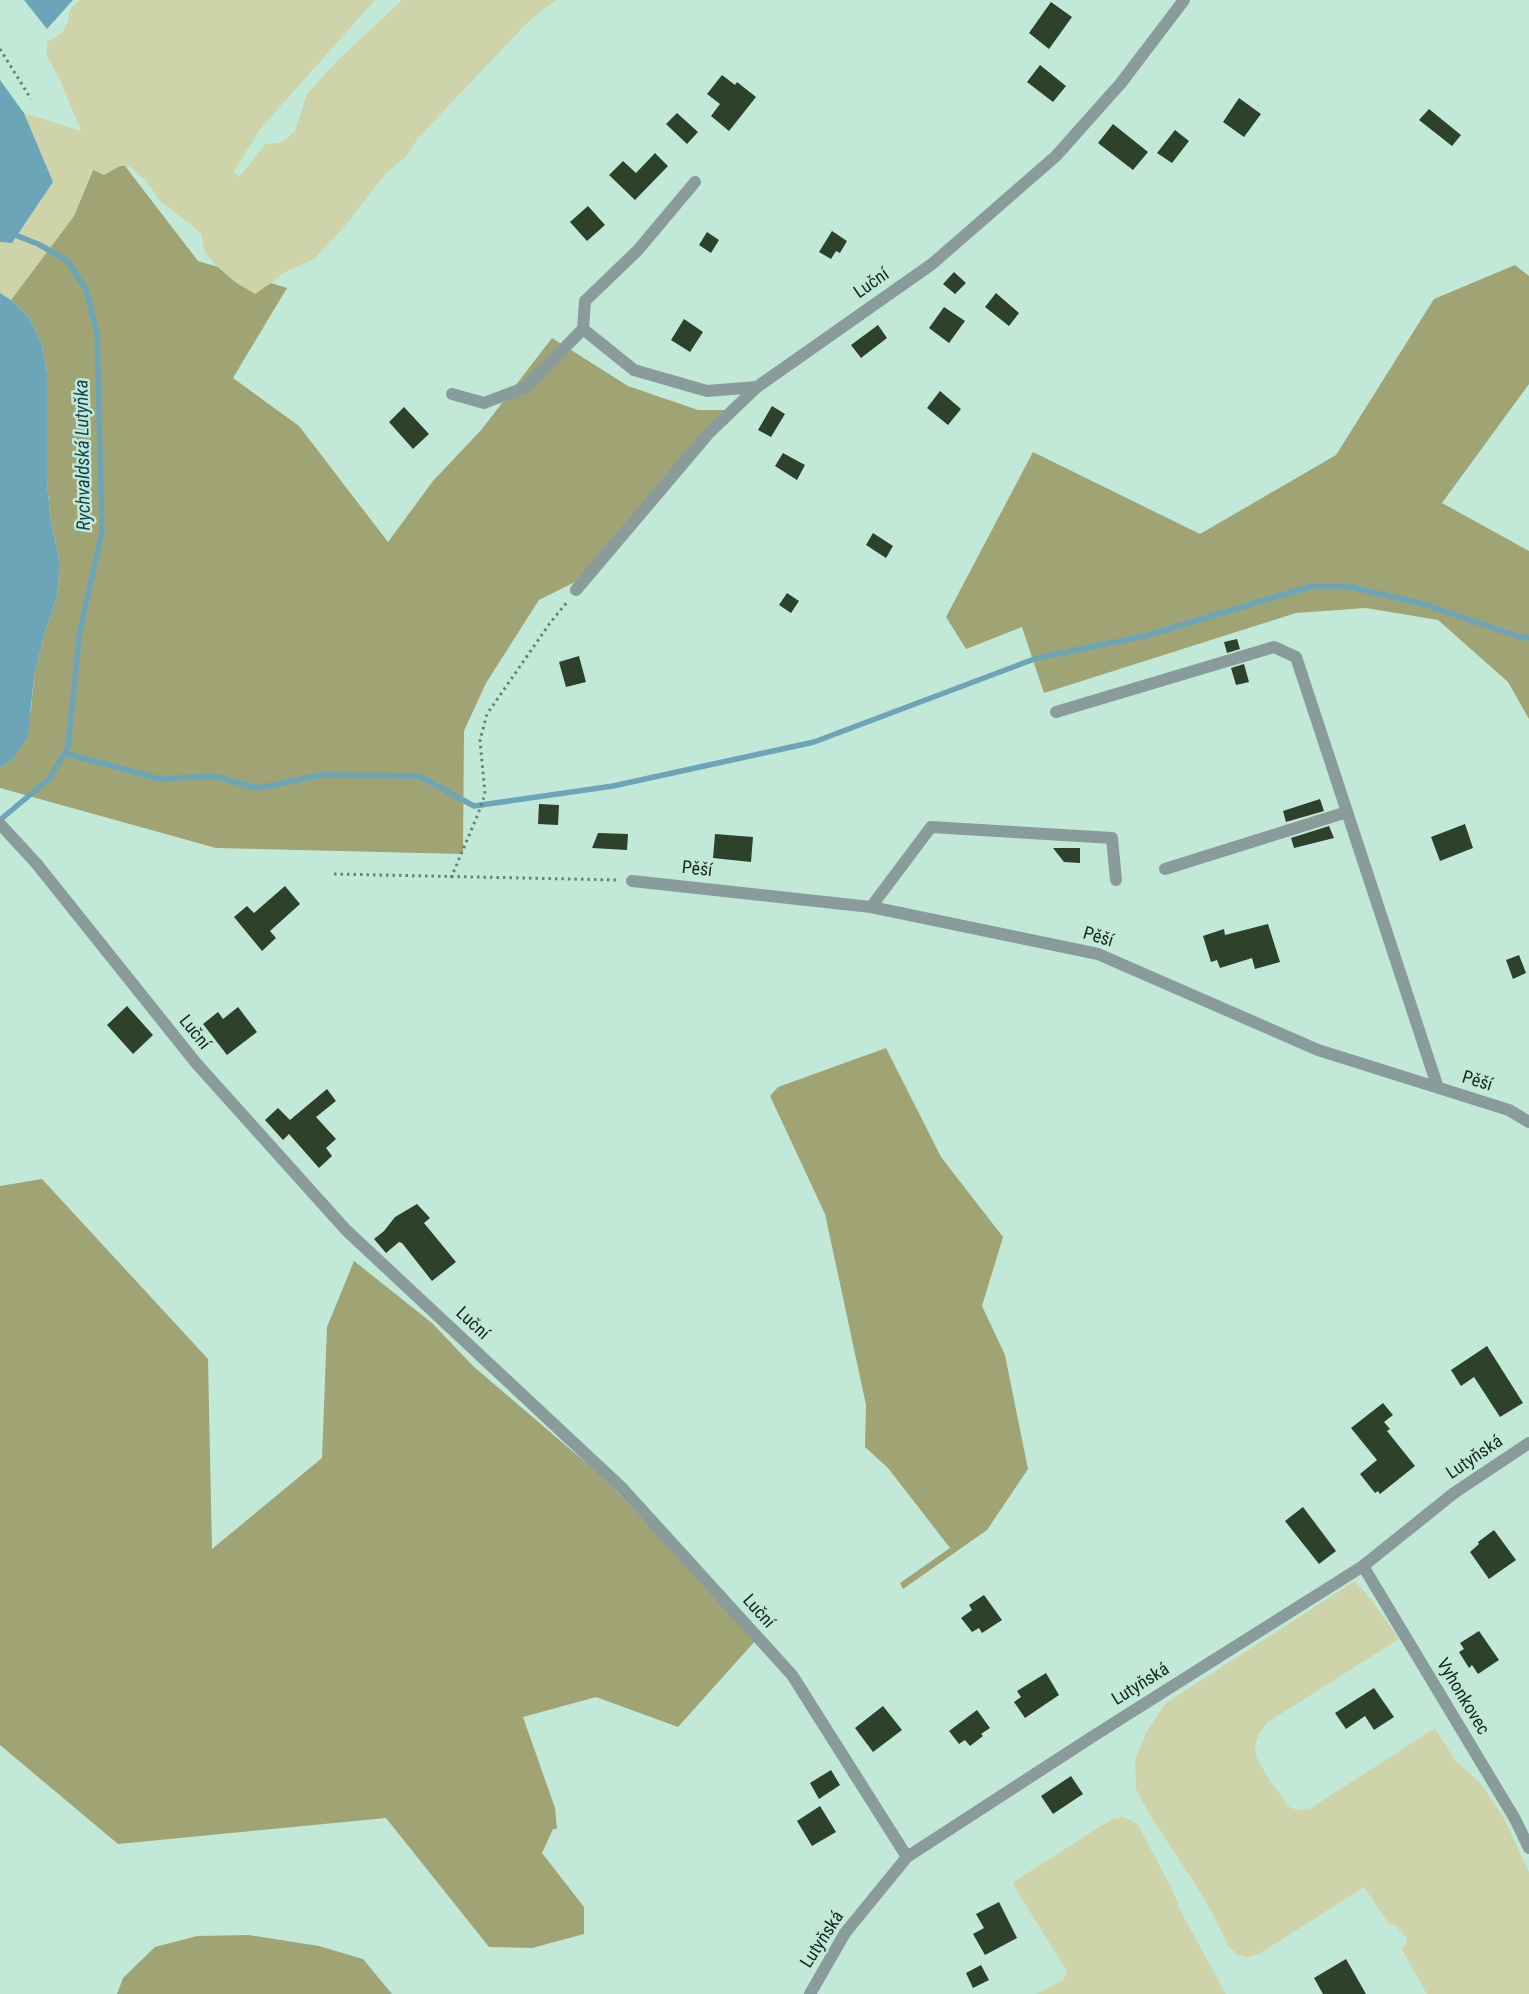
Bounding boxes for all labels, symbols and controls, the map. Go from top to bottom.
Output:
street label: Luční [850,264,894,304]
water label: Rychvaldská Lutyňka [71,379,97,531]
street label: Pěší [681,858,713,882]
street label: Pěší [1080,923,1116,953]
street label: Luční [174,1011,214,1055]
street label: Pěší [1459,1067,1495,1097]
street label: Luční [451,1303,493,1345]
street label: Lutyňská [1443,1431,1507,1485]
street label: Luční [737,1591,779,1633]
street label: Vyhonkovec [1431,1655,1493,1739]
street label: Lutyňská [1108,1659,1174,1711]
street label: Lutyňská [797,1908,849,1972]

